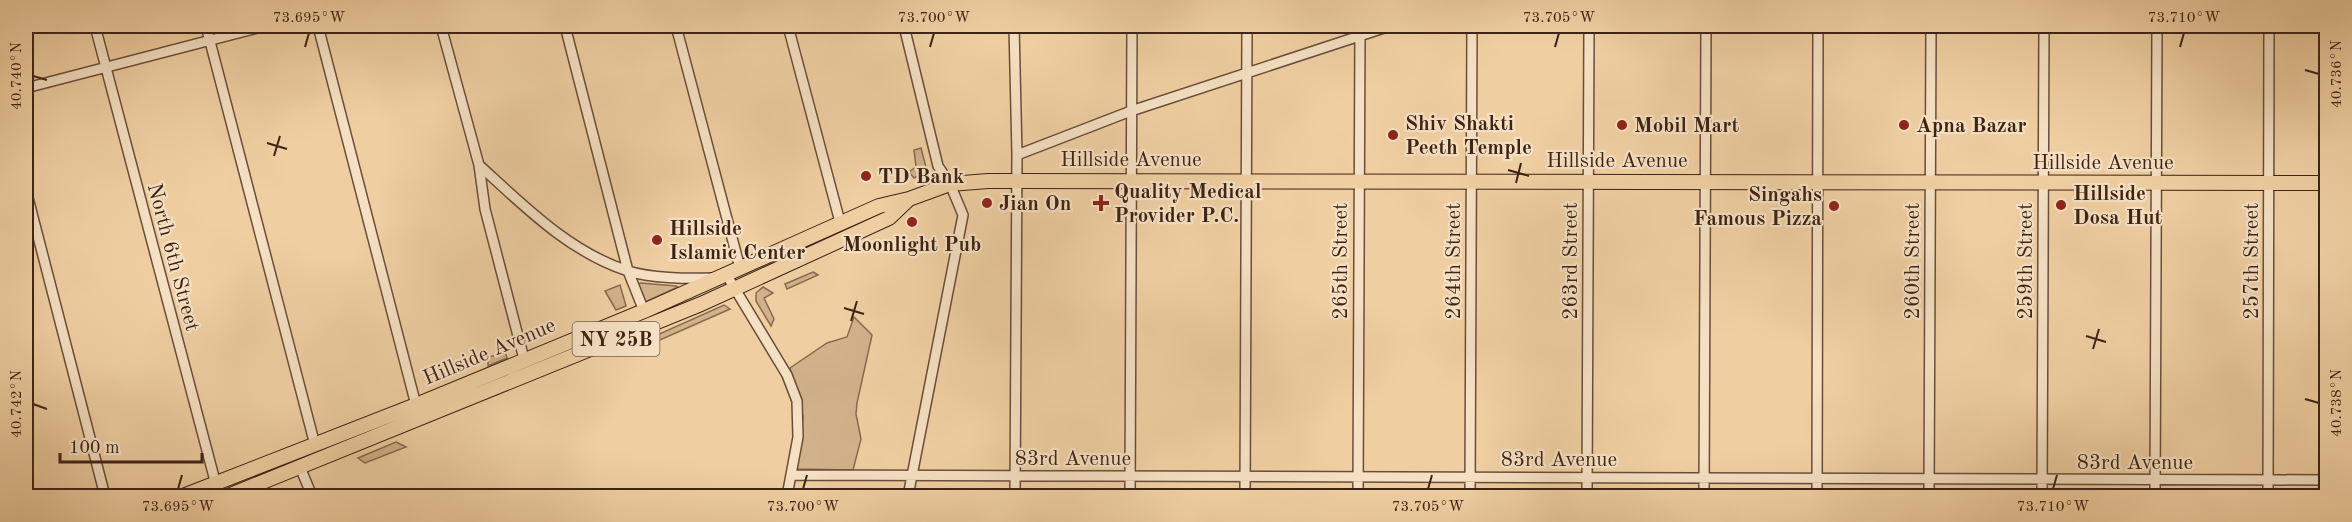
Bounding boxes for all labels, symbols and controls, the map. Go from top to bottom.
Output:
text: 73.695°W [273,11,345,26]
text: 73.700°W [898,11,970,26]
text: 73.705°W [1523,11,1595,26]
text: 73.710°W [2148,11,2220,26]
text: 40.736°N [2330,40,2345,108]
text: 40.740°N [10,42,25,110]
place label: Shiv Shakti Peeth Temple [1405,114,1532,159]
place label: Mobil Mart [1634,116,1739,137]
place label: Apna Bazar [1916,116,2027,137]
marker: Mobil Mart [1615,118,1629,132]
marker: Apna Bazar [1897,118,1911,132]
marker: Shiv Shakti Peeth Temple [1386,128,1400,142]
street label: Hillside Avenue [1060,150,1202,171]
street label: Hillside Avenue [1546,151,1688,172]
street label: Hillside Avenue [2032,153,2174,174]
place label: TD Bank [878,167,965,188]
marker: TD Bank [859,169,873,183]
street label: North 6th Street [143,181,202,334]
place label: Quality Medical Provider P.C. [1114,182,1261,227]
place label: Hillside Dosa Hut [2073,184,2163,229]
place label: Singahs Famous Pizza [1693,185,1822,230]
place label: Jian On [999,194,1071,215]
marker: Quality Medical Provider P.C. [1092,194,1110,212]
marker: Jian On [980,196,994,210]
marker: Hillside Dosa Hut [2054,198,2068,212]
marker: Singahs Famous Pizza [1827,199,1841,213]
street label: 263rd Street [1561,202,1582,320]
street label: 265th Street [1331,203,1352,319]
street label: 264th Street [1444,203,1465,319]
street label: 260th Street [1903,203,1924,319]
street label: 259th Street [2016,203,2037,319]
street label: 257th Street [2242,203,2263,319]
marker: Moonlight Pub [905,215,919,229]
place label: Hillside Islamic Center [669,219,805,264]
marker: Hillside Islamic Center [650,233,664,247]
place label: Moonlight Pub [843,235,981,256]
street label: Hillside Avenue [420,315,559,390]
road number: NY 25B [572,322,660,356]
text: 40.738°N [2330,369,2345,437]
text: 40.742°N [10,370,25,438]
scale bar [60,426,202,464]
text: 100 m [69,439,120,457]
street label: 83rd Avenue [1015,449,1131,470]
street label: 83rd Avenue [1501,450,1617,471]
street label: 83rd Avenue [2077,453,2193,474]
text: 73.695°W [142,500,214,515]
text: 73.700°W [767,500,839,515]
text: 73.705°W [1392,500,1464,515]
text: 73.710°W [2017,500,2089,515]

